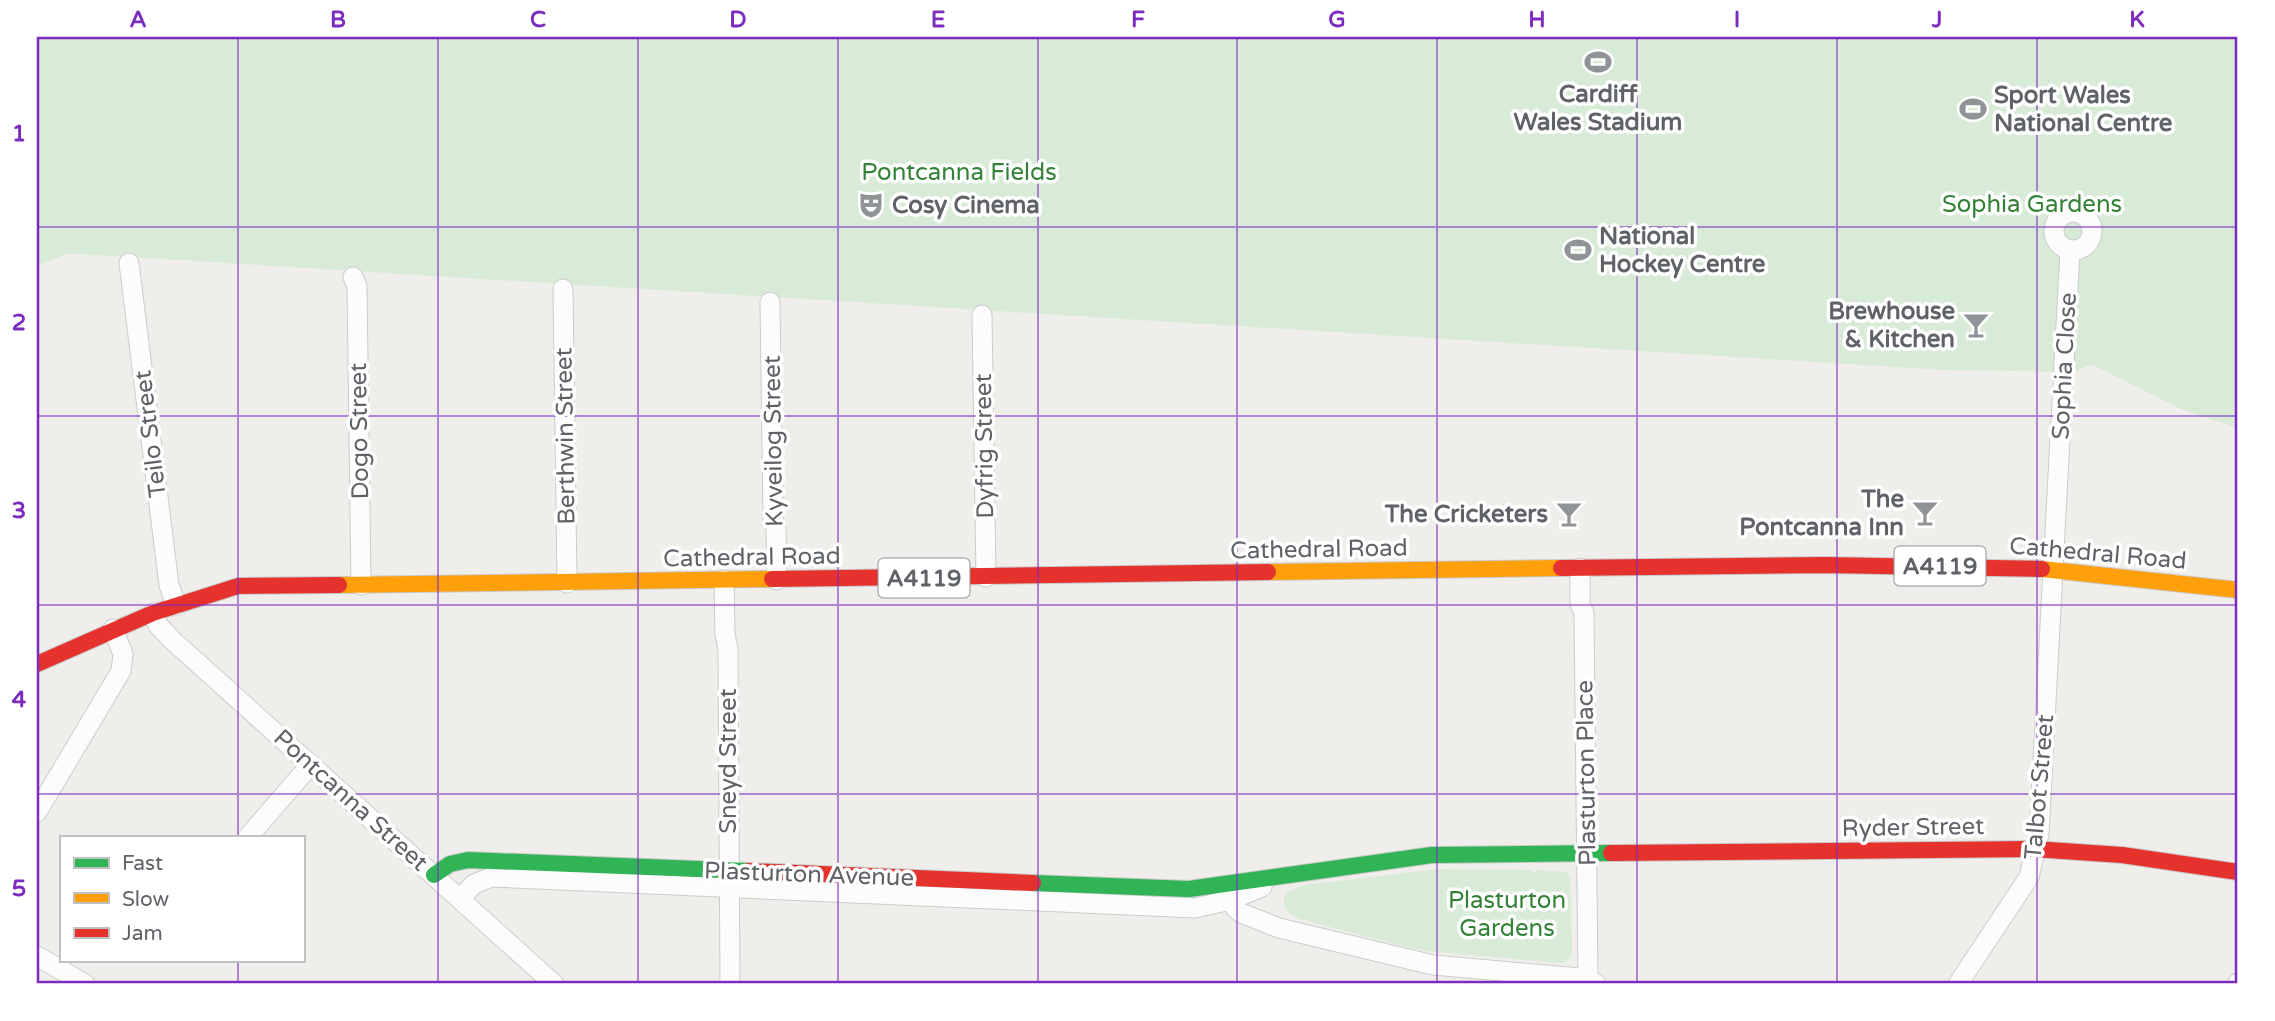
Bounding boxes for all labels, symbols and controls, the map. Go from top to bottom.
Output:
text: A [129,6,147,34]
text: B [330,6,346,34]
text: C [530,6,546,34]
text: D [729,6,747,34]
text: E [931,6,945,34]
text: F [1131,6,1145,34]
text: G [1328,6,1346,34]
text: H [1528,6,1546,34]
text: I [1734,6,1740,34]
text: J [1931,6,1942,34]
text: K [2129,6,2145,34]
sports icon: Cardiff Wales Stadium [1583,47,1613,77]
place label: Cardiff Wales Stadium [1514,80,1682,137]
place label: Sport Wales National Centre [1994,81,2173,138]
sports icon: Sport Wales National Centre [1958,94,1988,124]
text: 1 [12,120,26,148]
park label: Pontcanna Fields [861,158,1057,187]
theatre icon: Cosy Cinema [856,190,886,220]
park label: Sophia Gardens [1942,190,2122,219]
place label: Cosy Cinema [892,191,1040,220]
place label: National Hockey Centre [1599,222,1766,279]
sports icon: National Hockey Centre [1563,235,1593,265]
street label: Sophia Close [2046,292,2083,440]
place label: Brewhouse & Kitchen [1828,297,1955,354]
text: 2 [12,309,26,337]
bar icon: Brewhouse & Kitchen [1961,310,1991,340]
street label: Berthwin Street [549,347,582,525]
street label: Kyveilog Street [758,355,789,527]
street label: Dogo Street [344,362,375,500]
street label: Teilo Street [128,369,173,499]
street label: Dyfrig Street [969,373,1000,519]
place label: The Pontcanna Inn [1739,485,1904,542]
text: 3 [12,497,26,525]
bar icon: The Pontcanna Inn [1910,498,1940,528]
bar icon: The Cricketers [1554,499,1584,529]
place label: The Cricketers [1384,500,1548,529]
street label: Cathedral Road [2008,531,2188,576]
street label: Cathedral Road [1230,533,1408,566]
street label: Cathedral Road [663,541,841,574]
road number: A4119 [1895,546,1986,586]
road number: A4119 [878,558,970,598]
street label: Plasturton Place [1570,680,1603,866]
text: 4 [12,686,27,714]
street label: Sneyd Street [714,688,743,834]
street label: Talbot Street [2019,713,2060,861]
street label: Pontcanna Street [268,724,434,877]
street label: Ryder Street [1841,812,1985,843]
legend [60,836,304,962]
text: Fast [122,851,163,876]
street label: Plasturton Avenue [703,856,915,893]
text: 5 [12,875,26,903]
park label: Plasturton Gardens [1448,886,1566,943]
text: Slow [122,887,170,912]
text: Jam [122,921,163,946]

